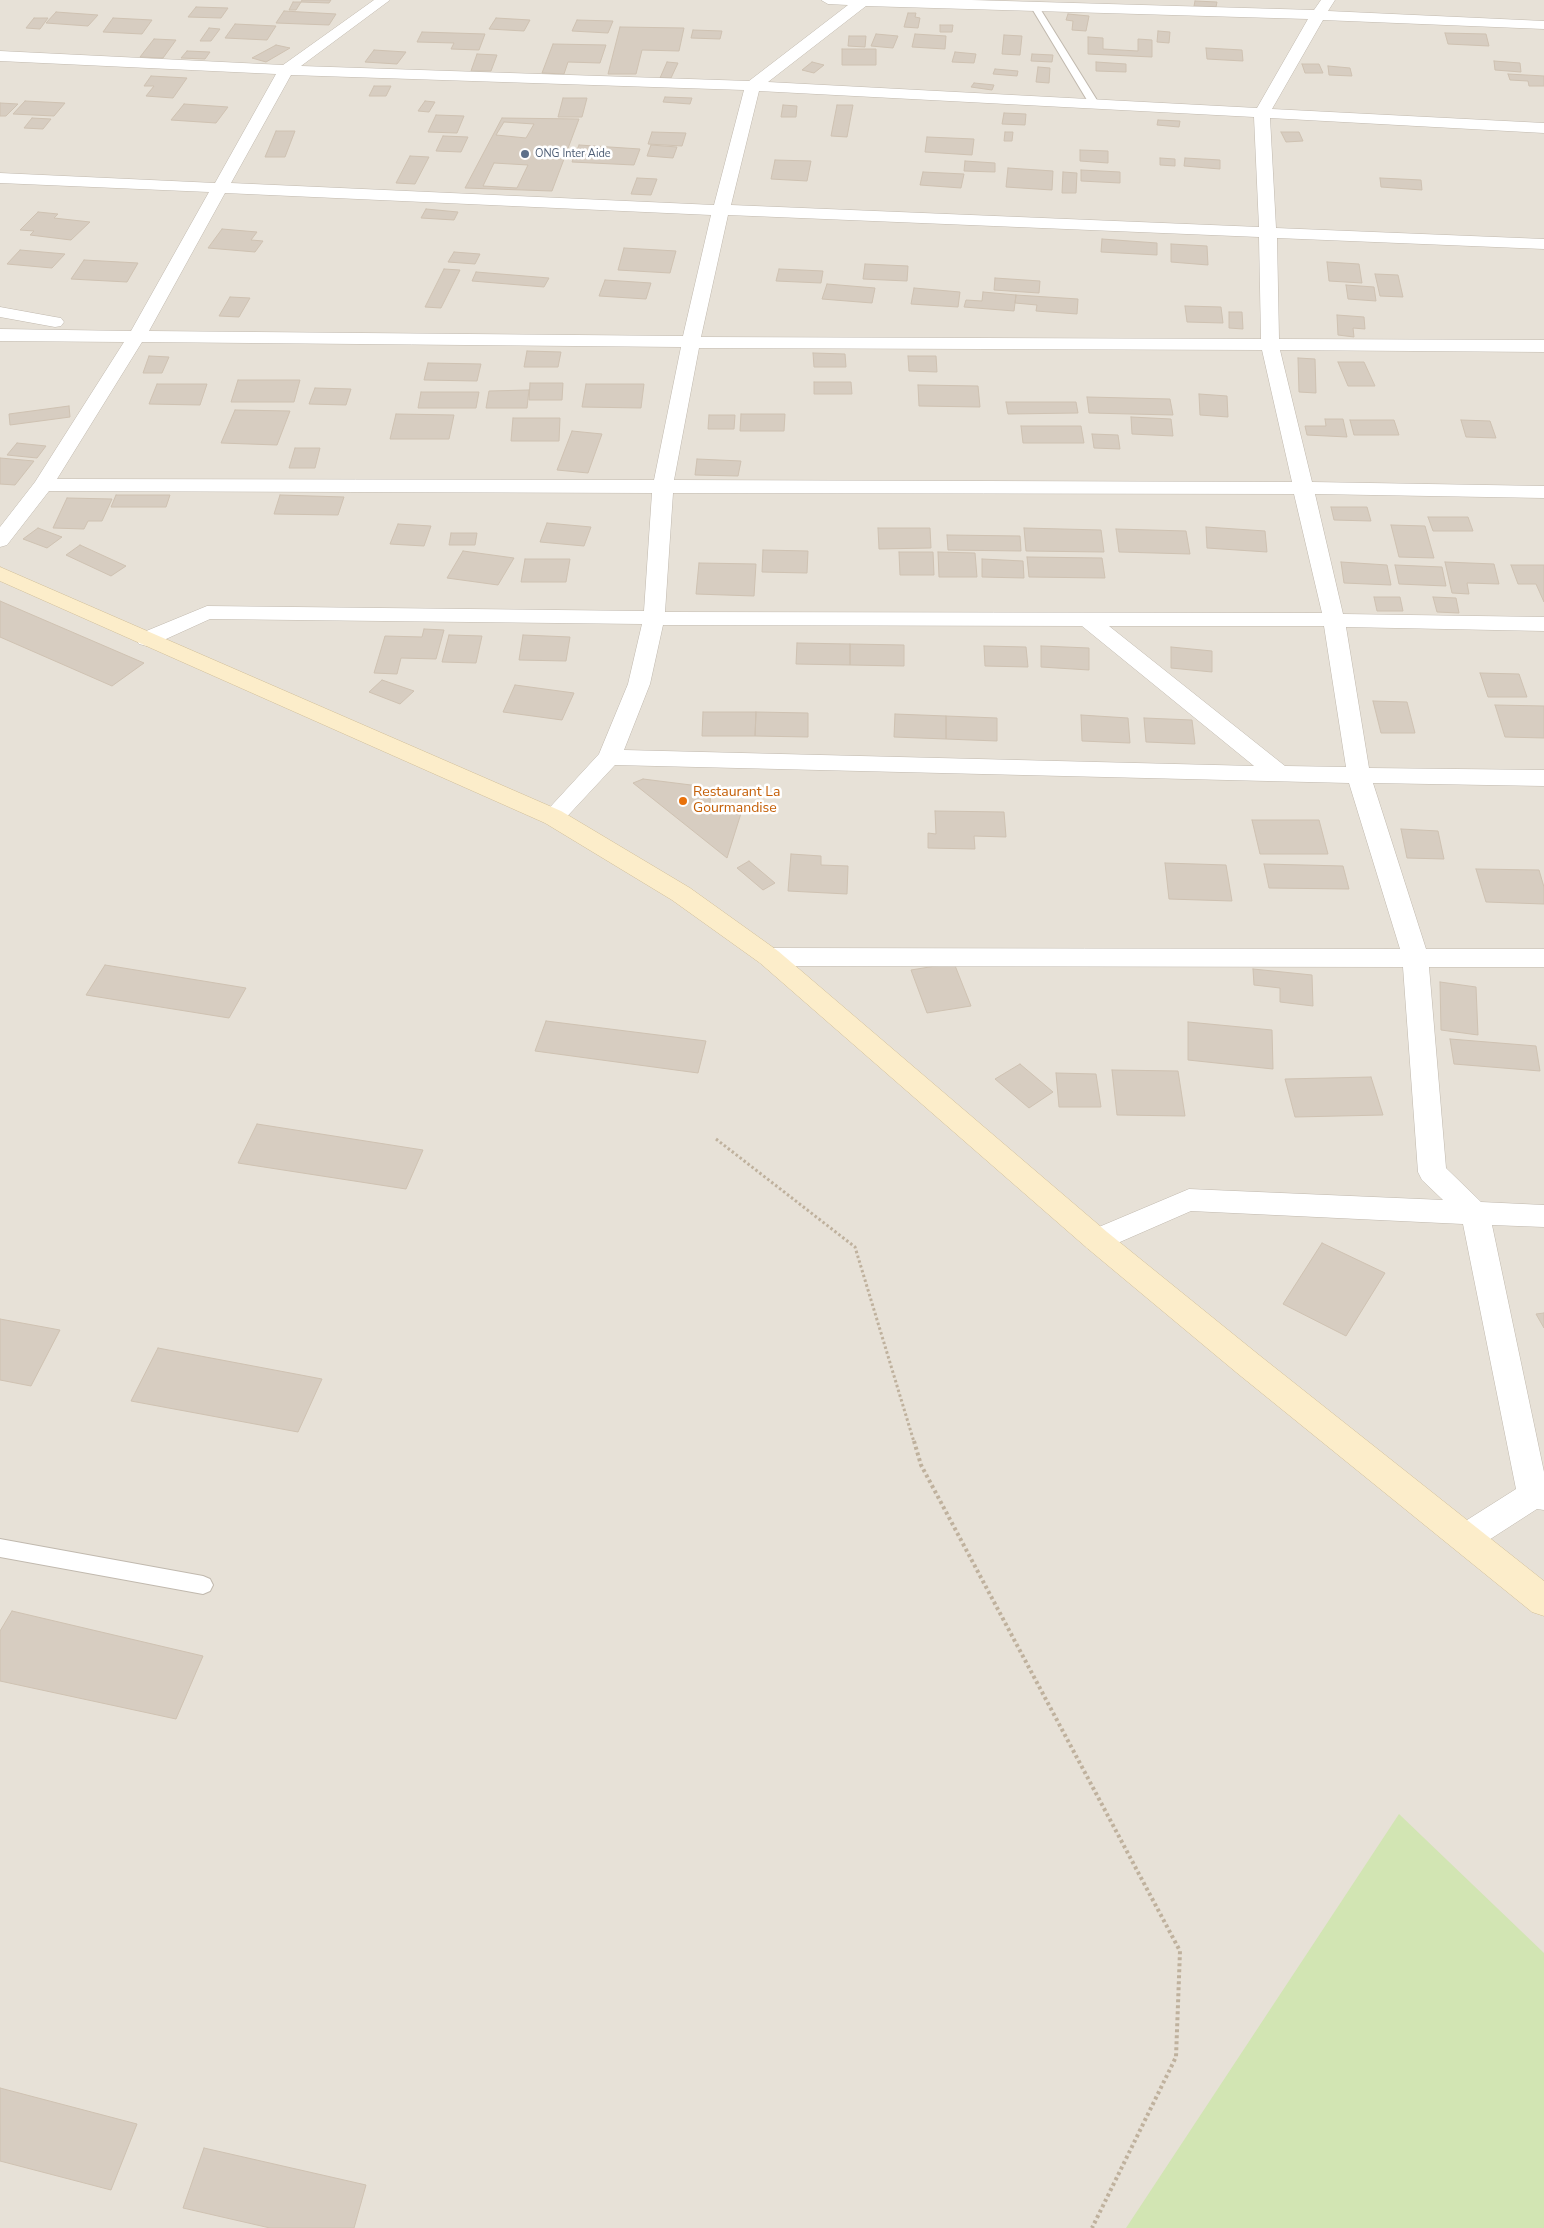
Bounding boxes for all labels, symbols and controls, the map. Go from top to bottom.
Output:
place label: ONG Inter Aide [535,147,611,161]
marker: ONG Inter Aide [519,148,531,160]
place label: Restaurant La Gourmandise [693,785,780,818]
marker: Restaurant La Gourmandise [677,795,689,807]

